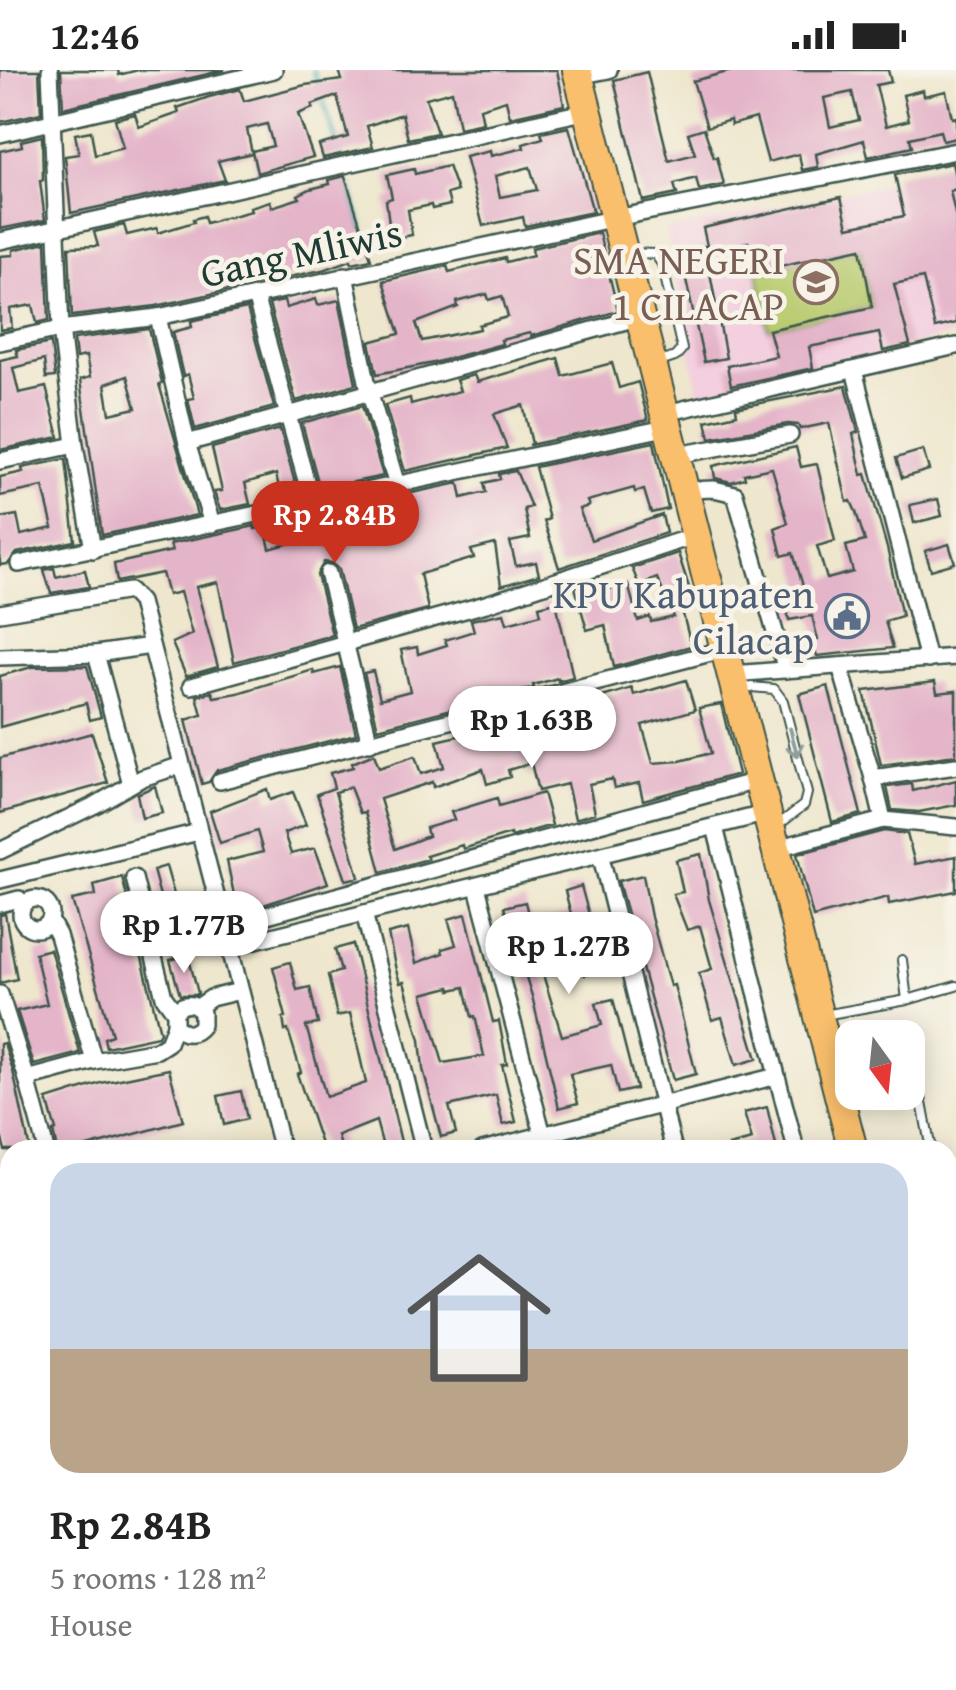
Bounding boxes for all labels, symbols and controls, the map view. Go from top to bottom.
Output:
text: 12:46 [50,7,140,63]
street label: Gang Mliwis [195,202,407,302]
place label: SMA NEGERI 1 CILACAP [573,230,784,335]
school or university icon: SMA NEGERI 1 CILACAP [793,259,839,305]
pin: Rp 2.84B [232,481,438,566]
text: Rp 2.84B [273,490,397,537]
place label: KPU Kabupaten Cilacap [553,564,814,669]
public building icon: KPU Kabupaten Cilacap [824,593,870,639]
pin: Rp 1.63B [429,686,635,771]
text: Rp 1.63B [470,695,594,742]
one-way arrow [785,727,804,758]
pin: Rp 1.77B [81,891,287,976]
text: Rp 1.77B [122,900,246,947]
pin: Rp 1.27B [466,912,672,997]
text: Rp 1.27B [507,921,631,968]
north arrow [835,1020,925,1110]
map controls [835,1020,925,1110]
icon: home [389,1228,569,1408]
text: Rp 2.84B [50,1493,212,1554]
text: 5 rooms · 128 m² [50,1554,266,1601]
text: House [50,1601,133,1648]

